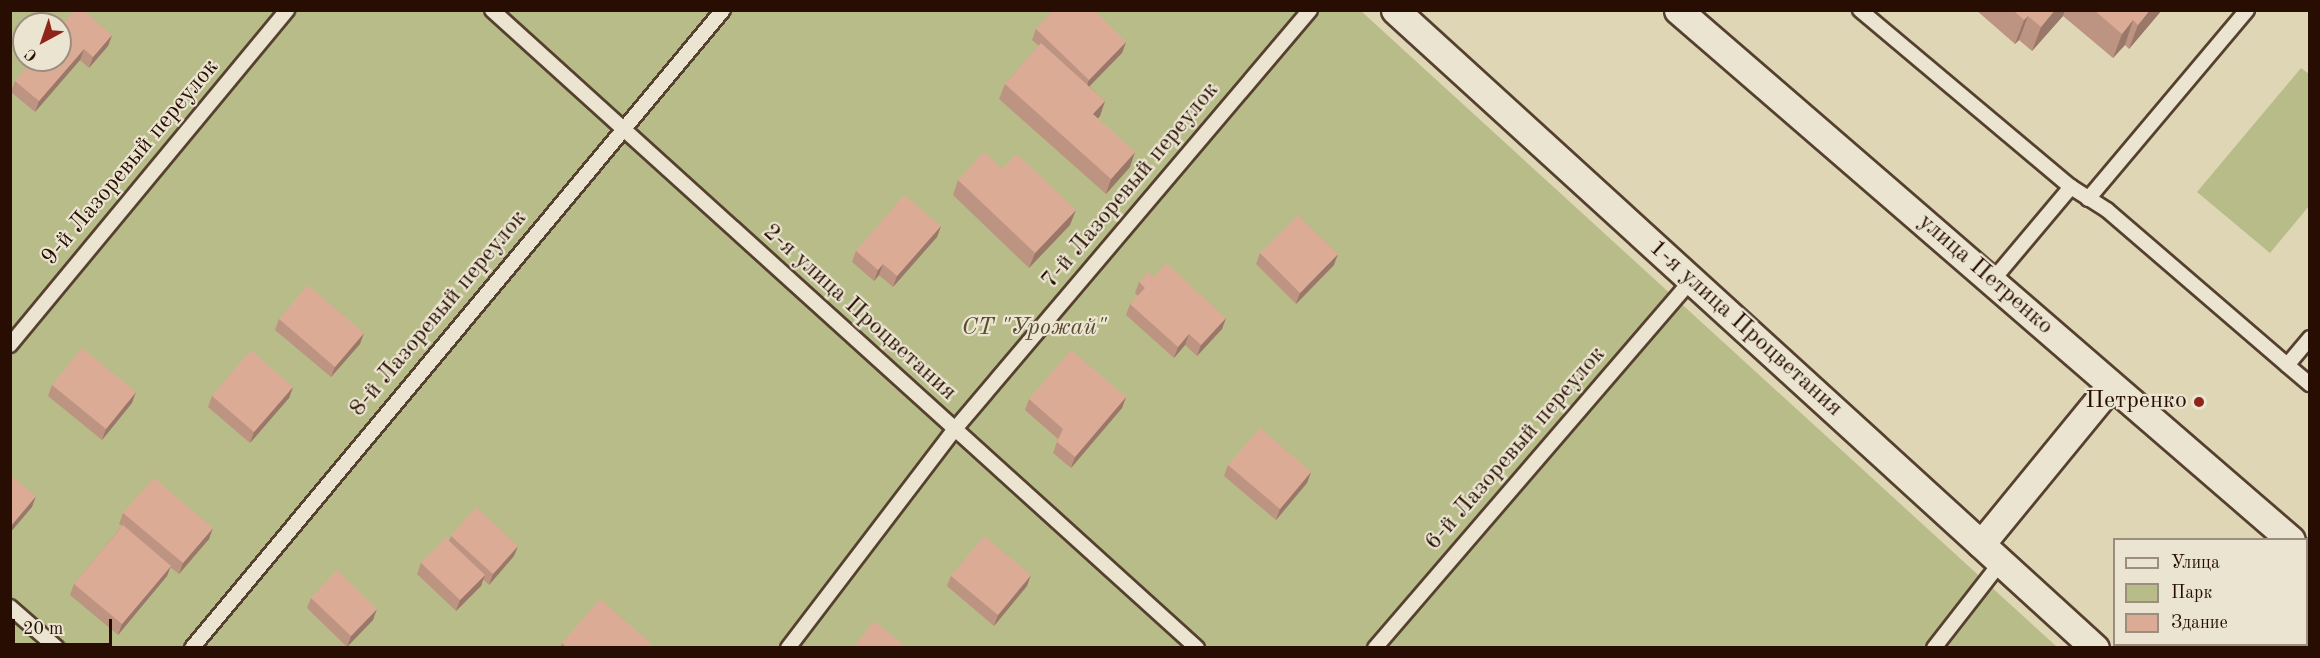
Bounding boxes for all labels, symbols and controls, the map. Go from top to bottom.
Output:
north arrow [12,12,72,72]
text: С [23,45,41,64]
street label: 9-й Лазоревый переулок [36,54,226,272]
street label: 7-й Лазоревый переулок [1036,77,1226,295]
street label: 8-й Лазоревый переулок [344,205,534,423]
street label: улица Петренко [1911,208,2059,342]
street label: 2-я улица Процветания [756,218,962,408]
street label: 1-я улица Процветания [1642,234,1848,424]
park label: СТ "Урожай" [961,315,1107,343]
street label: 6-й Лазоревый переулок [1420,341,1612,557]
place label: Петренко [2085,388,2187,416]
marker: Петренко [2192,395,2206,409]
legend [2113,538,2308,646]
text: Улица [2171,554,2220,572]
text: Парк [2171,584,2212,602]
scale bar [15,607,116,645]
text: Здание [2171,614,2228,632]
text: 20 m [23,620,63,638]

